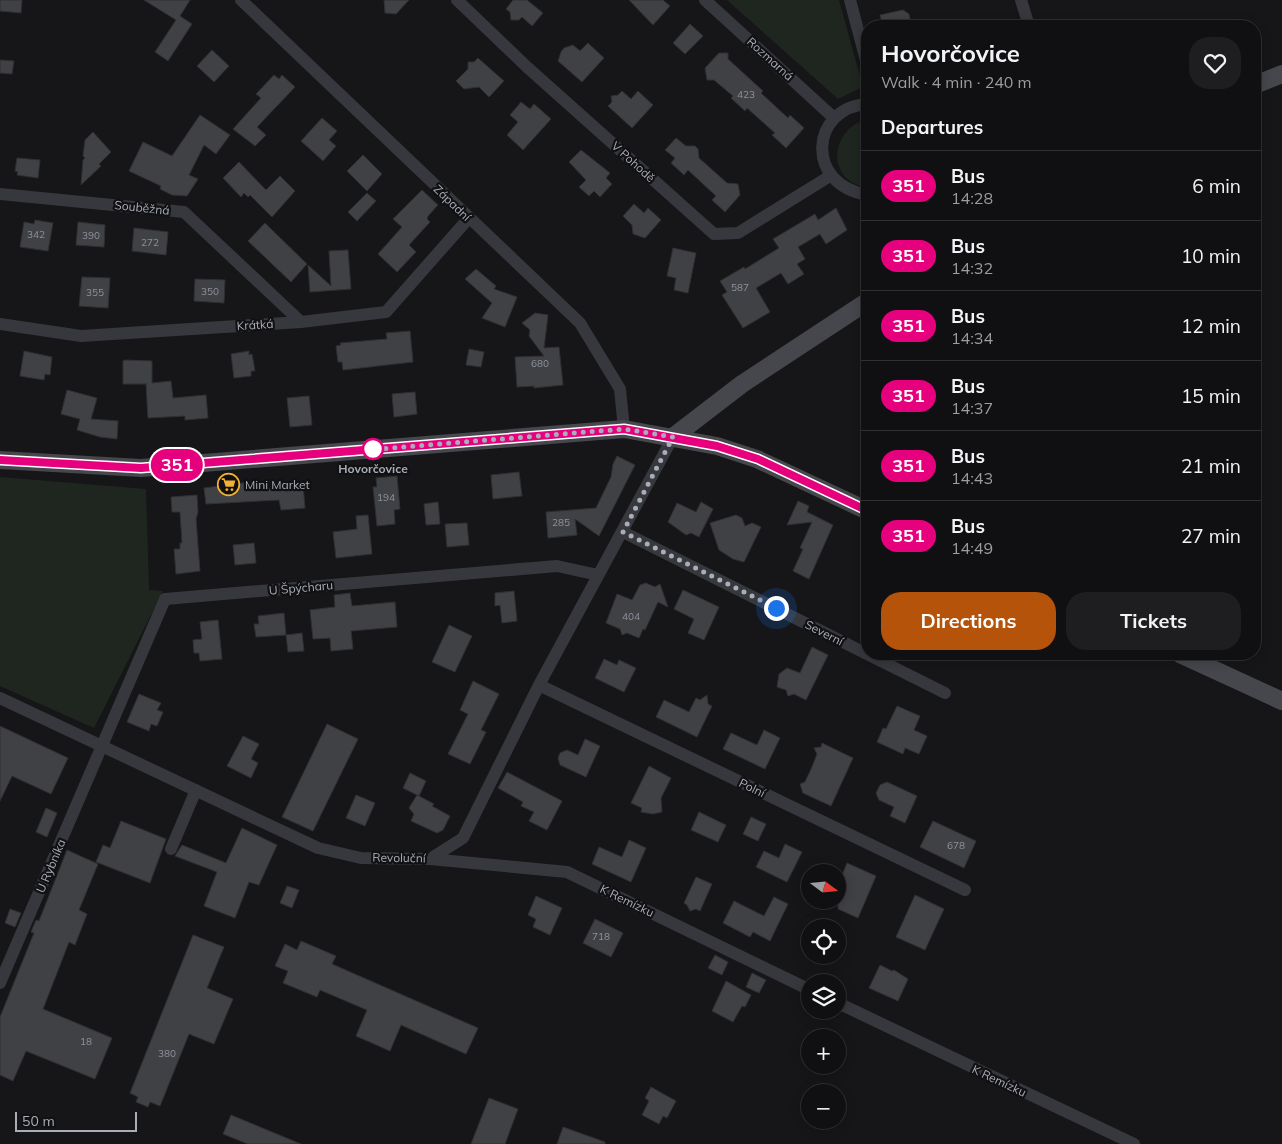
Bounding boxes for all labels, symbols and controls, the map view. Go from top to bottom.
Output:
street label: Rozmarná [744,34,797,83]
button: heart [1189,37,1241,89]
text: Hovorčovice [881,38,1020,68]
text: Walk · 4 min · 240 m [881,72,1032,92]
house number: 423 [737,88,755,101]
text: Departures [881,115,983,139]
street label: V Pohodě [608,138,658,185]
text: Bus [951,164,985,188]
text: 351 [892,174,925,197]
text: 6 min [1192,174,1241,198]
street label: Západní [431,181,475,225]
text: 14:28 [951,188,993,208]
street label: Souběžná [114,197,170,218]
house number: 342 [27,228,45,241]
house number: 390 [82,229,100,242]
text: Bus [951,234,985,258]
house number: 272 [141,236,159,249]
text: 351 [892,244,925,267]
text: 10 min [1181,244,1241,268]
text: 14:32 [951,258,993,278]
house number: 587 [731,281,749,294]
house number: 350 [201,285,219,298]
house number: 355 [86,286,104,299]
text: Bus [951,304,985,328]
text: 351 [892,314,925,337]
text: 12 min [1181,314,1241,338]
street label: Krátká [236,316,274,333]
text: 14:34 [951,328,993,348]
house number: 680 [531,357,549,370]
text: Bus [951,374,985,398]
text: 351 [892,384,925,407]
text: 15 min [1181,384,1241,408]
text: 14:37 [951,398,993,418]
marker: Hovorčovice [362,438,384,460]
text: Bus [951,444,985,468]
line badge: 351 [148,449,206,481]
text: 351 [161,453,193,476]
text: 351 [892,454,925,477]
text: 21 min [1181,454,1241,478]
place label: Hovorčovice [338,461,408,476]
text: 14:43 [951,468,993,488]
supermarket icon: Mini Market [217,473,241,497]
place label: Mini Market [245,477,310,492]
house number: 194 [377,491,395,504]
text: Bus [951,514,985,538]
house number: 285 [552,516,570,529]
text: 351 [892,524,925,547]
text: 27 min [1181,524,1241,548]
text: 14:49 [951,538,993,558]
street label: U Špýcharu [268,577,334,598]
button: Directions [881,592,1056,650]
button: Tickets [1066,592,1241,650]
your location [764,596,789,621]
house number: 404 [622,610,640,623]
street label: Severní [803,617,847,649]
street label: Polní [737,775,769,801]
street label: U Rybníka [32,837,69,895]
house number: 678 [947,839,965,852]
street label: Revoluční [372,850,427,865]
north arrow [801,864,846,909]
map controls [801,864,846,1129]
street label: K Remízku [598,881,657,920]
button: locate [801,919,846,964]
house number: 718 [592,930,610,943]
button: layers [801,974,846,1019]
button: + [801,1029,846,1074]
house number: 18 [80,1035,92,1048]
house number: 380 [158,1047,176,1060]
street label: K Remízku [970,1061,1029,1100]
button: − [801,1084,846,1129]
scale bar [15,1109,138,1132]
text: 50 m [22,1112,55,1130]

